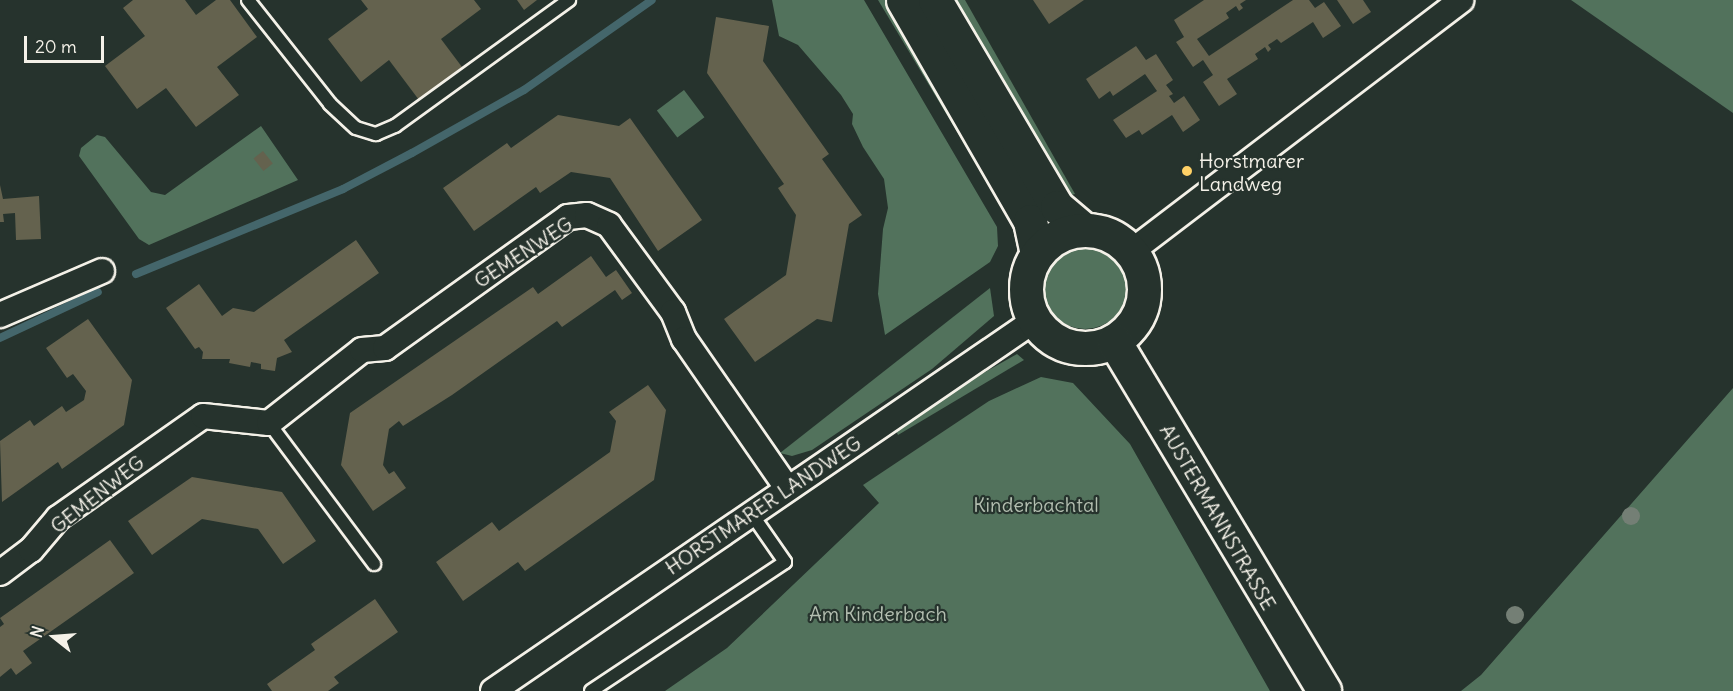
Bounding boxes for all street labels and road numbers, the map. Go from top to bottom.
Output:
street label: GEMENWEG [469,211,577,293]
street label: AUSTERMANNSTRASSE [1155,420,1281,614]
street label: HORSTMARER LANDWEG [661,431,865,579]
street label: GEMENWEG [45,450,149,538]

